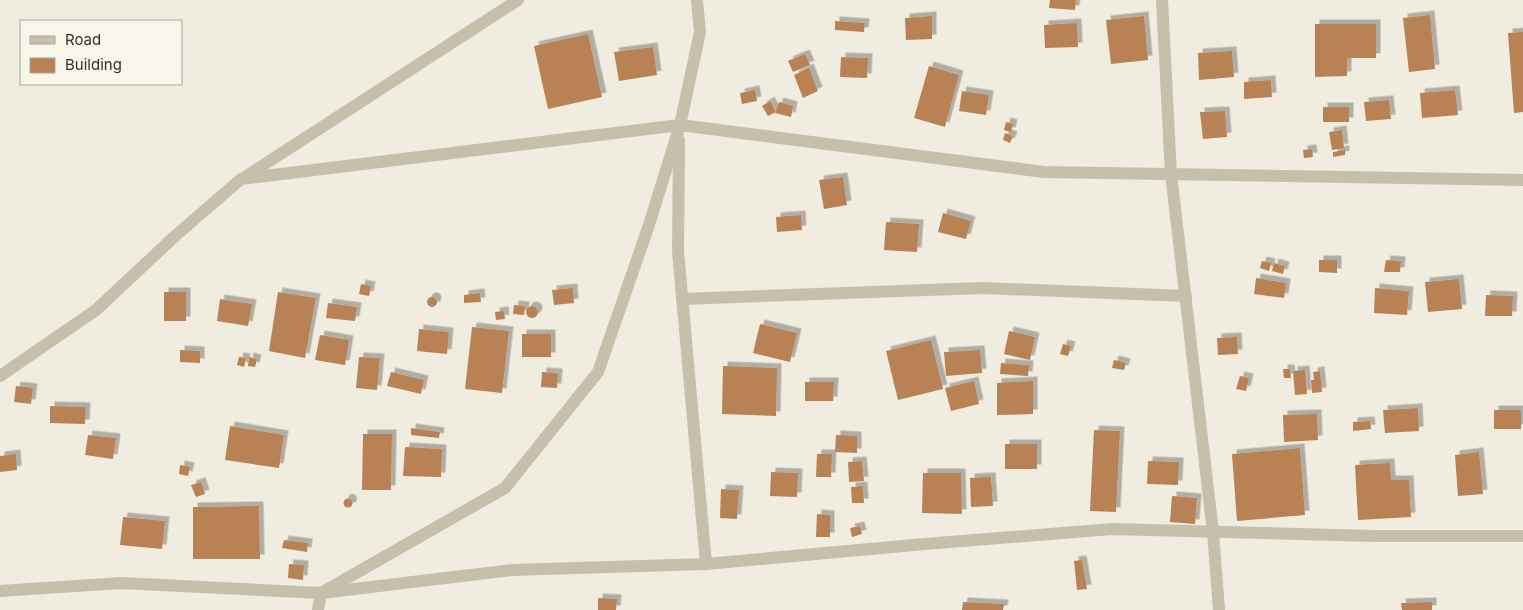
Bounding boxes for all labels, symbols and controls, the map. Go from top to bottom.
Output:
legend [20,20,182,85]
text: Road [65,30,101,49]
text: Building [65,55,122,74]

